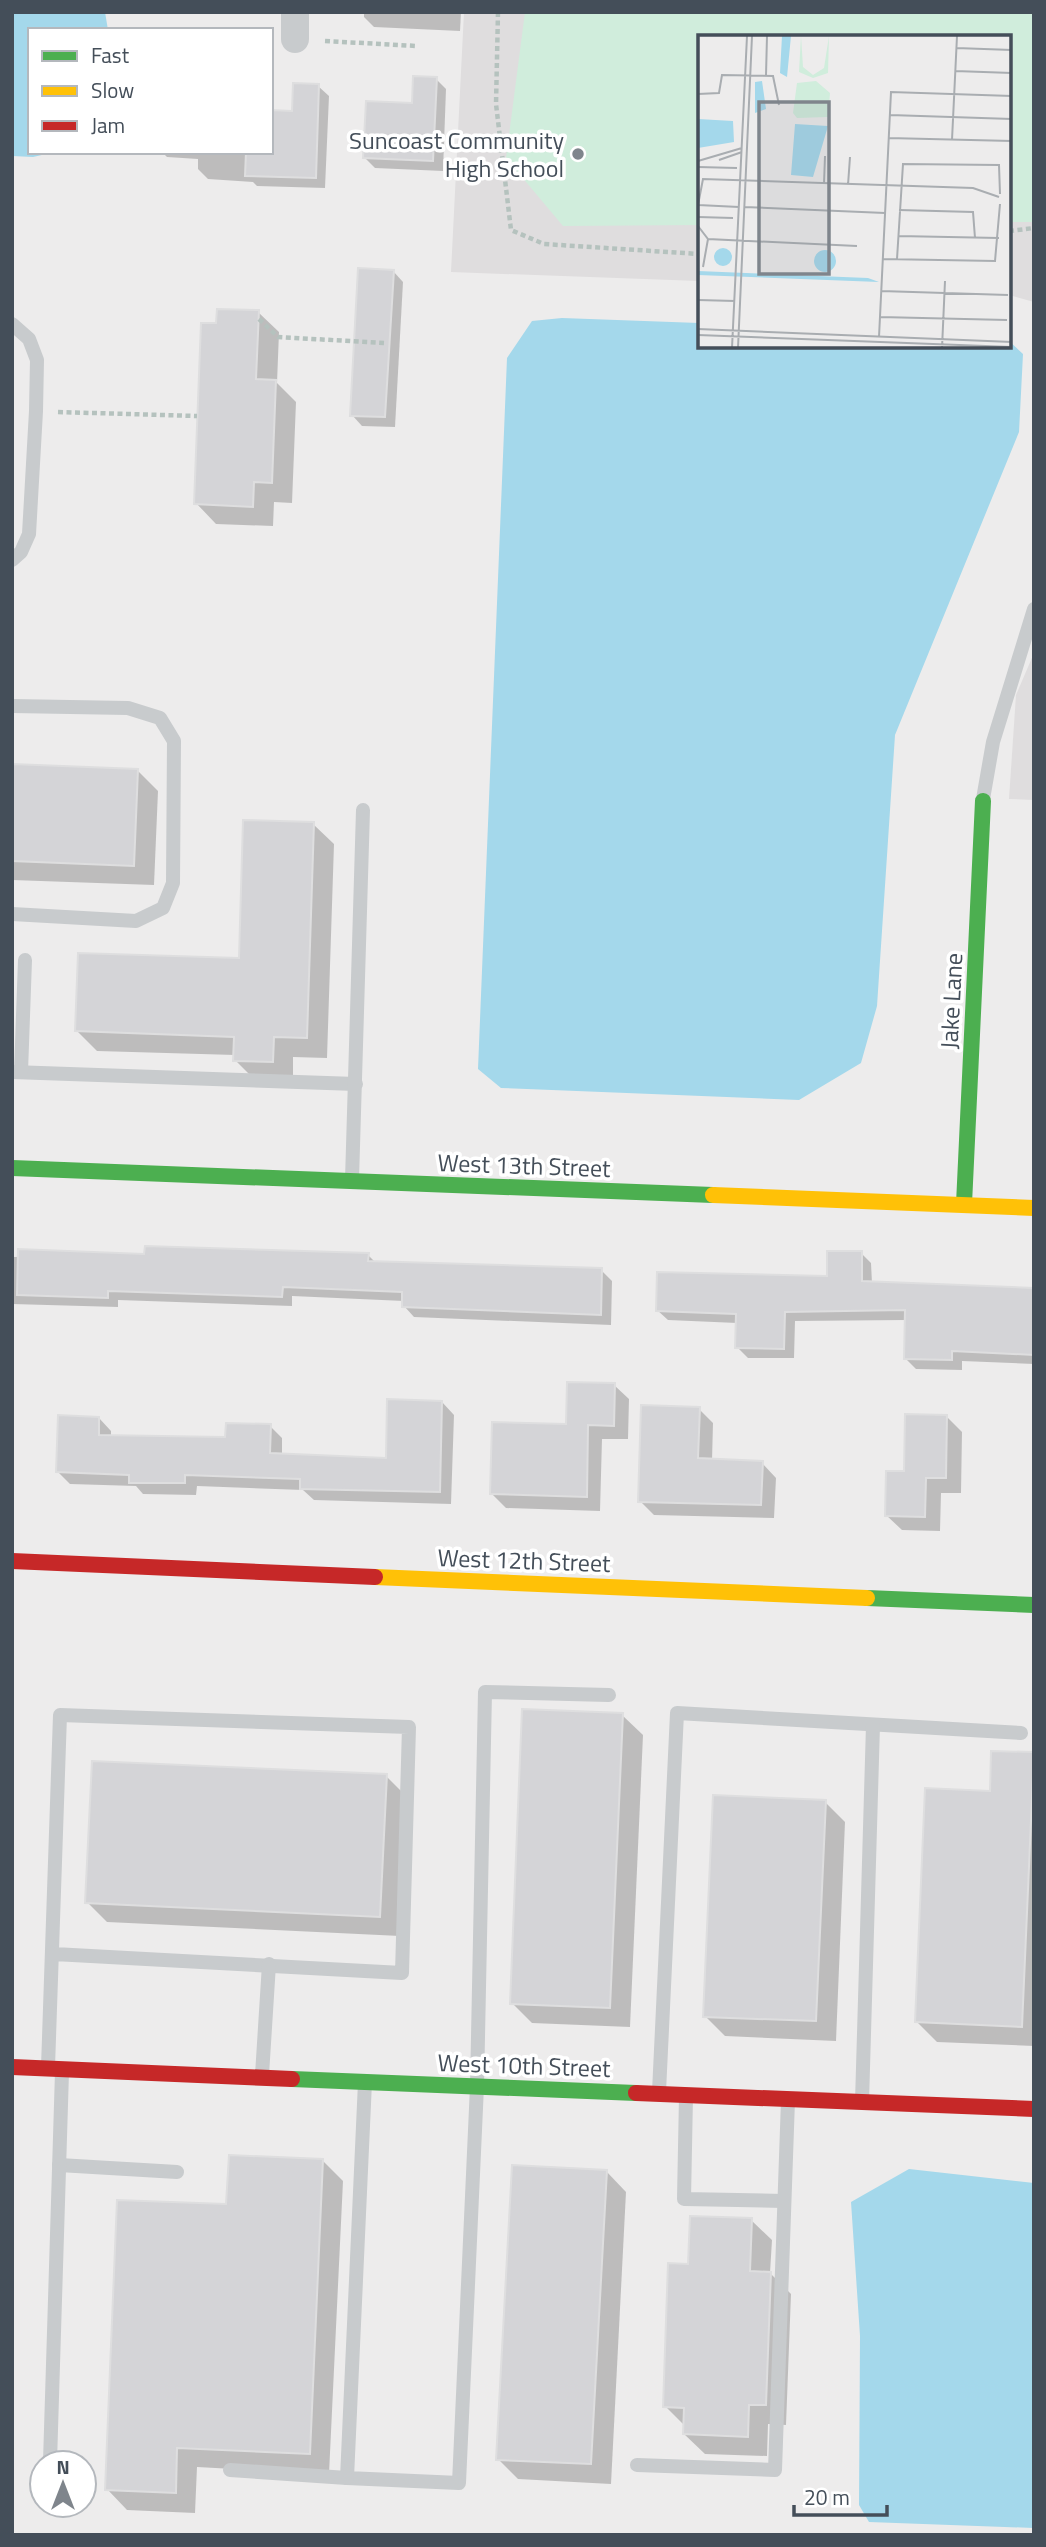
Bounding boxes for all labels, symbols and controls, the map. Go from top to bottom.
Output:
legend [28,28,273,154]
inset map [698,35,1011,348]
text: Fast [91,39,130,71]
text: Slow [91,74,134,106]
text: Jam [91,109,125,141]
place label: Suncoast Community High School [349,122,564,186]
marker: Suncoast Community High School [570,146,586,162]
street label: Jake Lane [931,952,971,1050]
street label: West 13th Street [437,1144,612,1186]
street label: West 12th Street [437,1539,612,1581]
street label: West 10th Street [437,2044,612,2086]
north arrow [28,2449,98,2519]
text: N [56,2452,70,2481]
scale bar [794,2474,887,2518]
text: 20 m [804,2481,850,2513]

